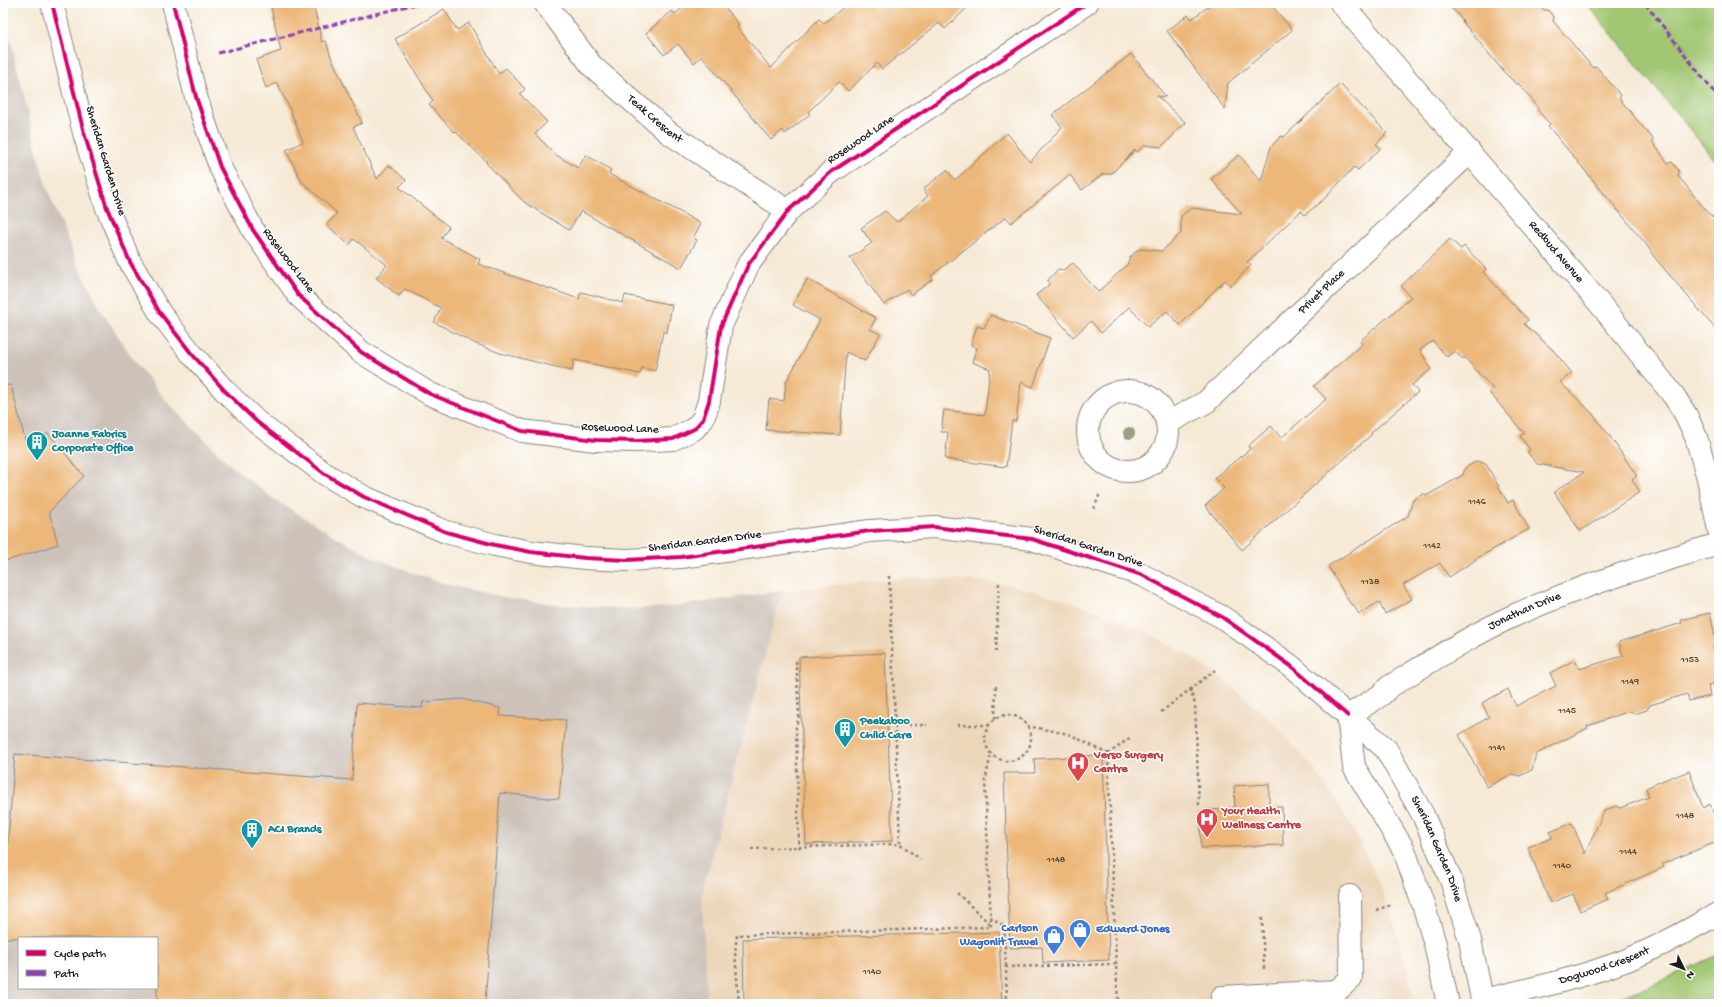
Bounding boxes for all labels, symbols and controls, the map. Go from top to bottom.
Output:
street label: Teak Crescent [623,92,686,147]
street label: Sheridan Garden Drive [82,105,129,218]
street label: Rosewood Lane [825,112,898,168]
street label: Redbud Avenue [1525,218,1587,287]
street label: Rosewood Lane [259,226,317,297]
street label: Privet Place [1295,266,1349,318]
street label: Rosewood Lane [581,421,660,437]
place label: Joanne Fabrics Corporate Office [51,428,134,456]
building icon: Joanne Fabrics Corporate Office [24,429,50,462]
house number: 1146 [1467,496,1487,508]
street label: Sheridan Garden Drive [1032,523,1145,571]
street label: Sheridan Garden Drive [648,528,763,556]
house number: 1142 [1422,540,1441,552]
house number: 1138 [1360,576,1380,588]
street label: Jonathan Drive [1486,589,1564,634]
house number: 1153 [1680,654,1699,666]
house number: 1149 [1620,676,1639,688]
house number: 1145 [1557,705,1576,717]
place label: Peekaboo Child Care [859,715,912,743]
building icon: Peekaboo Child Care [832,716,858,749]
house number: 1141 [1488,742,1505,754]
place label: Verso Surgery Centre [1093,749,1163,777]
hospital icon: Verso Surgery Centre [1065,750,1091,783]
street label: Sheridan Garden Drive [1407,794,1465,905]
place label: Your Health Wellness Centre [1220,805,1302,833]
hospital icon: Your Health Wellness Centre [1194,806,1220,839]
house number: 1148 [1675,810,1695,822]
building icon: ACI Brands [239,817,265,850]
place label: ACI Brands [267,823,322,837]
house number: 1144 [1618,846,1637,858]
house number: 1148 [1046,854,1066,866]
house number: 1140 [1552,860,1572,872]
shop icon: Edward Jones [1067,917,1093,950]
place label: Carlson Wagonlit Travel [959,922,1038,950]
shop icon: Carlson Wagonlit Travel [1041,923,1067,956]
place label: Edward Jones [1095,923,1170,937]
legend [18,937,158,989]
street label: Dogwood Crescent [1557,944,1653,989]
text: Cycle path [54,948,107,962]
north arrow [1664,949,1704,989]
house number: 1140 [862,966,882,978]
text: Path [53,968,79,982]
text: N [1683,968,1697,981]

